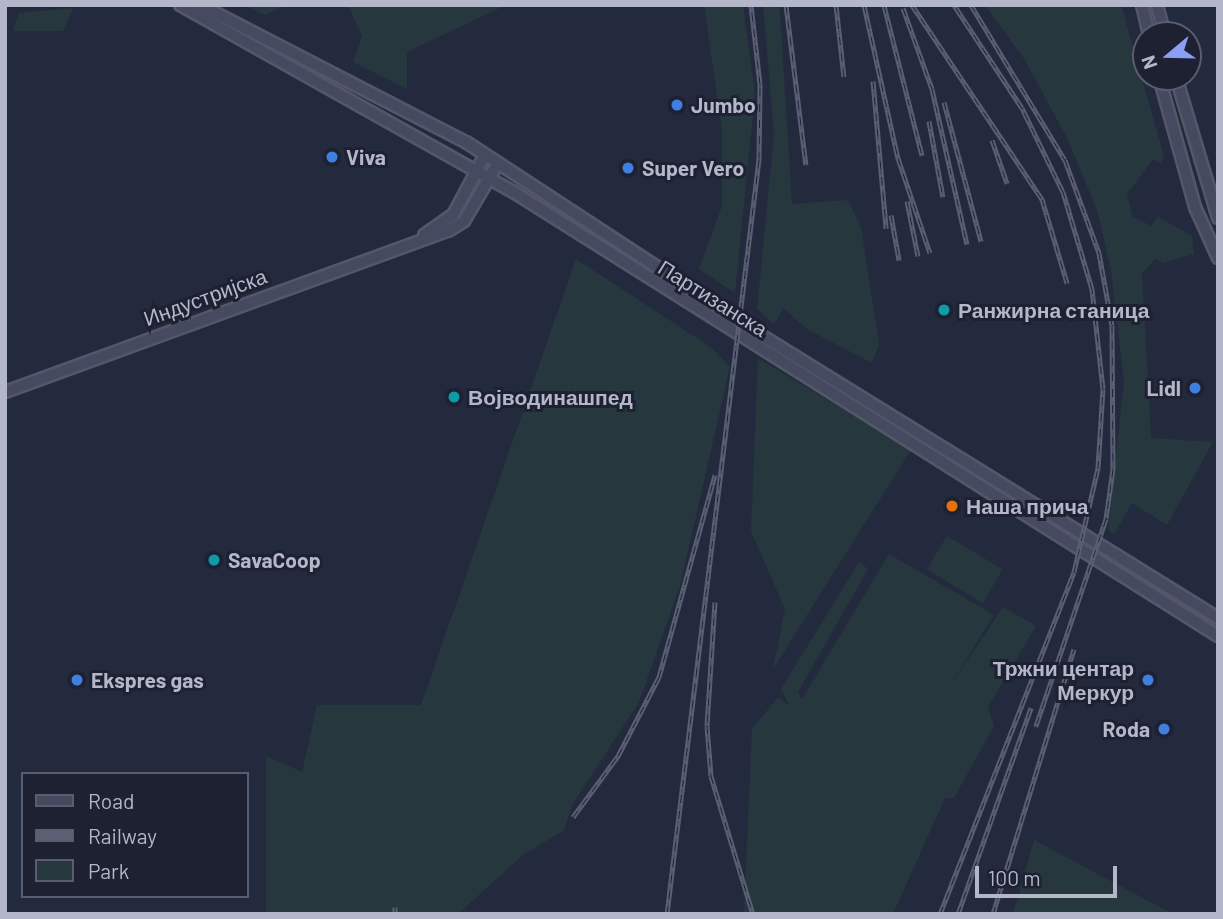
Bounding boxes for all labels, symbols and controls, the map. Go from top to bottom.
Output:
north arrow [1132,21,1202,91]
text: N [1136,53,1161,72]
place label: Jumbo [691,92,756,118]
marker: Jumbo [669,97,685,113]
place label: Viva [346,144,386,170]
marker: Viva [324,149,340,165]
place label: Super Vero [642,155,744,181]
marker: Super Vero [620,160,636,176]
street label: Партизанска [654,254,772,342]
street label: Индустријска [140,263,270,331]
place label: Ранжирна станица [958,297,1149,323]
marker: Ранжирна станица [936,302,952,318]
place label: Lidl [1147,375,1181,401]
marker: Lidl [1187,380,1203,396]
place label: Војводинашпед [468,384,633,410]
marker: Војводинашпед [446,389,462,405]
place label: Наша прича [966,493,1089,519]
marker: Наша прича [944,498,960,514]
place label: SavaCoop [228,547,321,573]
marker: SavaCoop [206,552,222,568]
place label: Тржни центар Меркур [993,655,1134,705]
place label: Ekspres gas [91,667,204,693]
marker: Ekspres gas [69,672,85,688]
marker: Тржни центар Меркур [1140,672,1156,688]
place label: Roda [1103,716,1150,742]
marker: Roda [1156,721,1172,737]
legend [21,772,248,898]
text: Road [88,788,134,813]
text: Railway [88,823,157,848]
scale bar [978,852,1120,896]
text: Park [88,858,129,883]
text: 100 m [988,865,1041,890]

